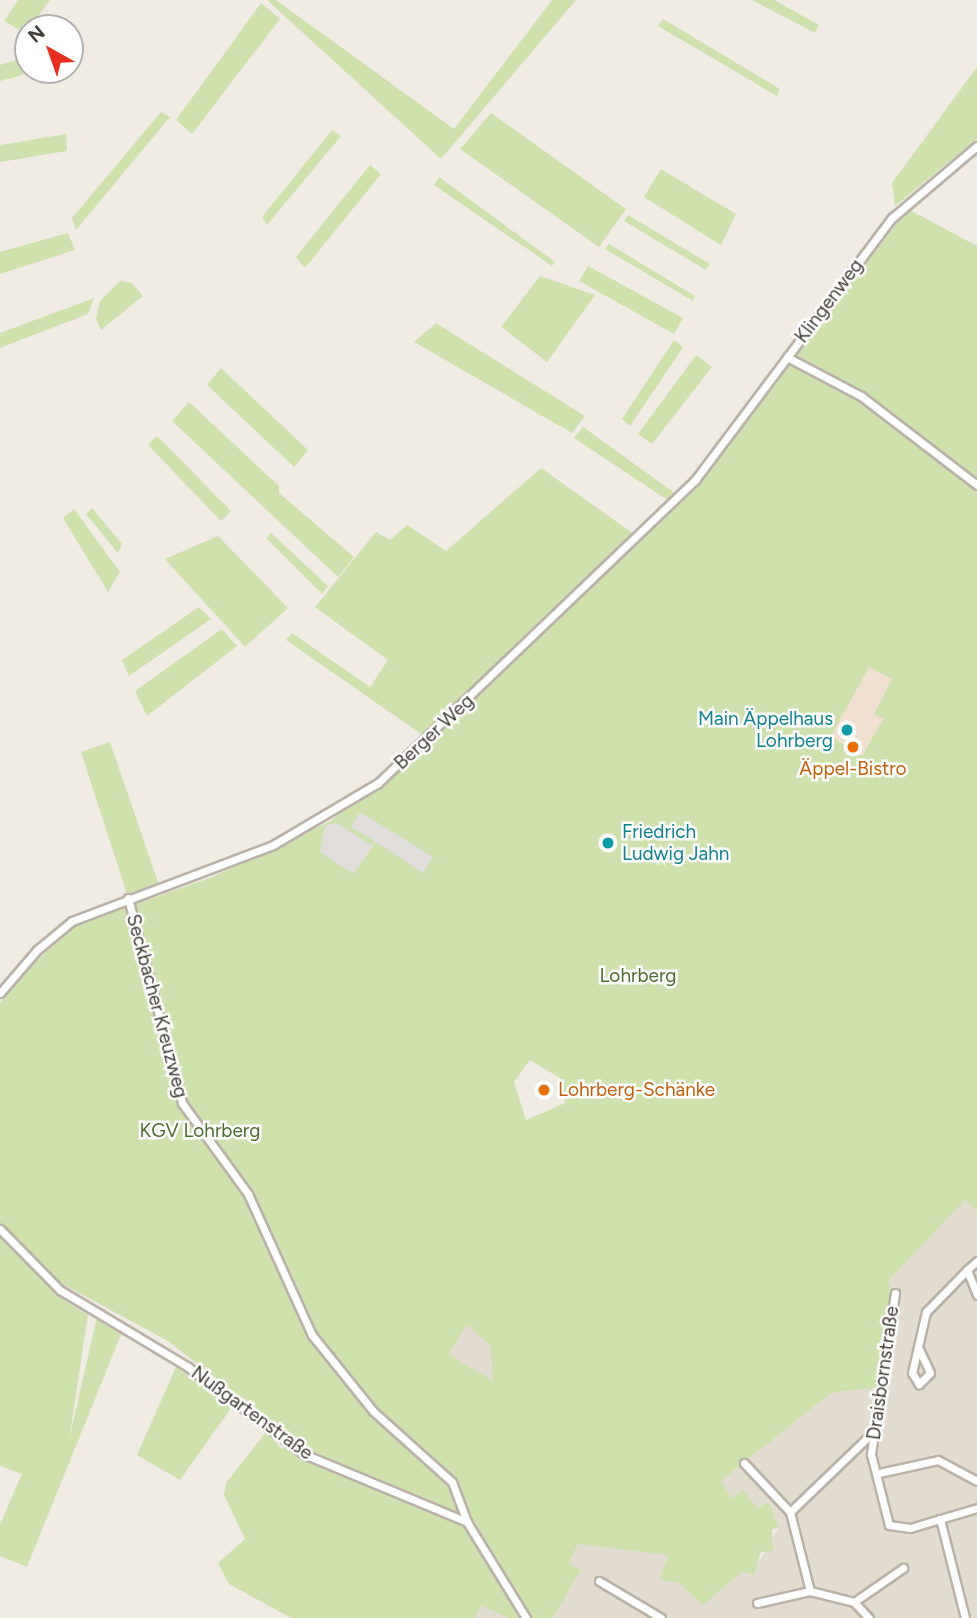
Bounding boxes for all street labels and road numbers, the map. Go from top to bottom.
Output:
street label: Klingenweg [790,255,868,347]
street label: Berger Weg [390,690,478,774]
street label: Seckbacher Kreuzweg [122,912,192,1100]
street label: Draisbornstraße [862,1305,904,1441]
street label: Nußgartenstraße [187,1361,317,1465]

